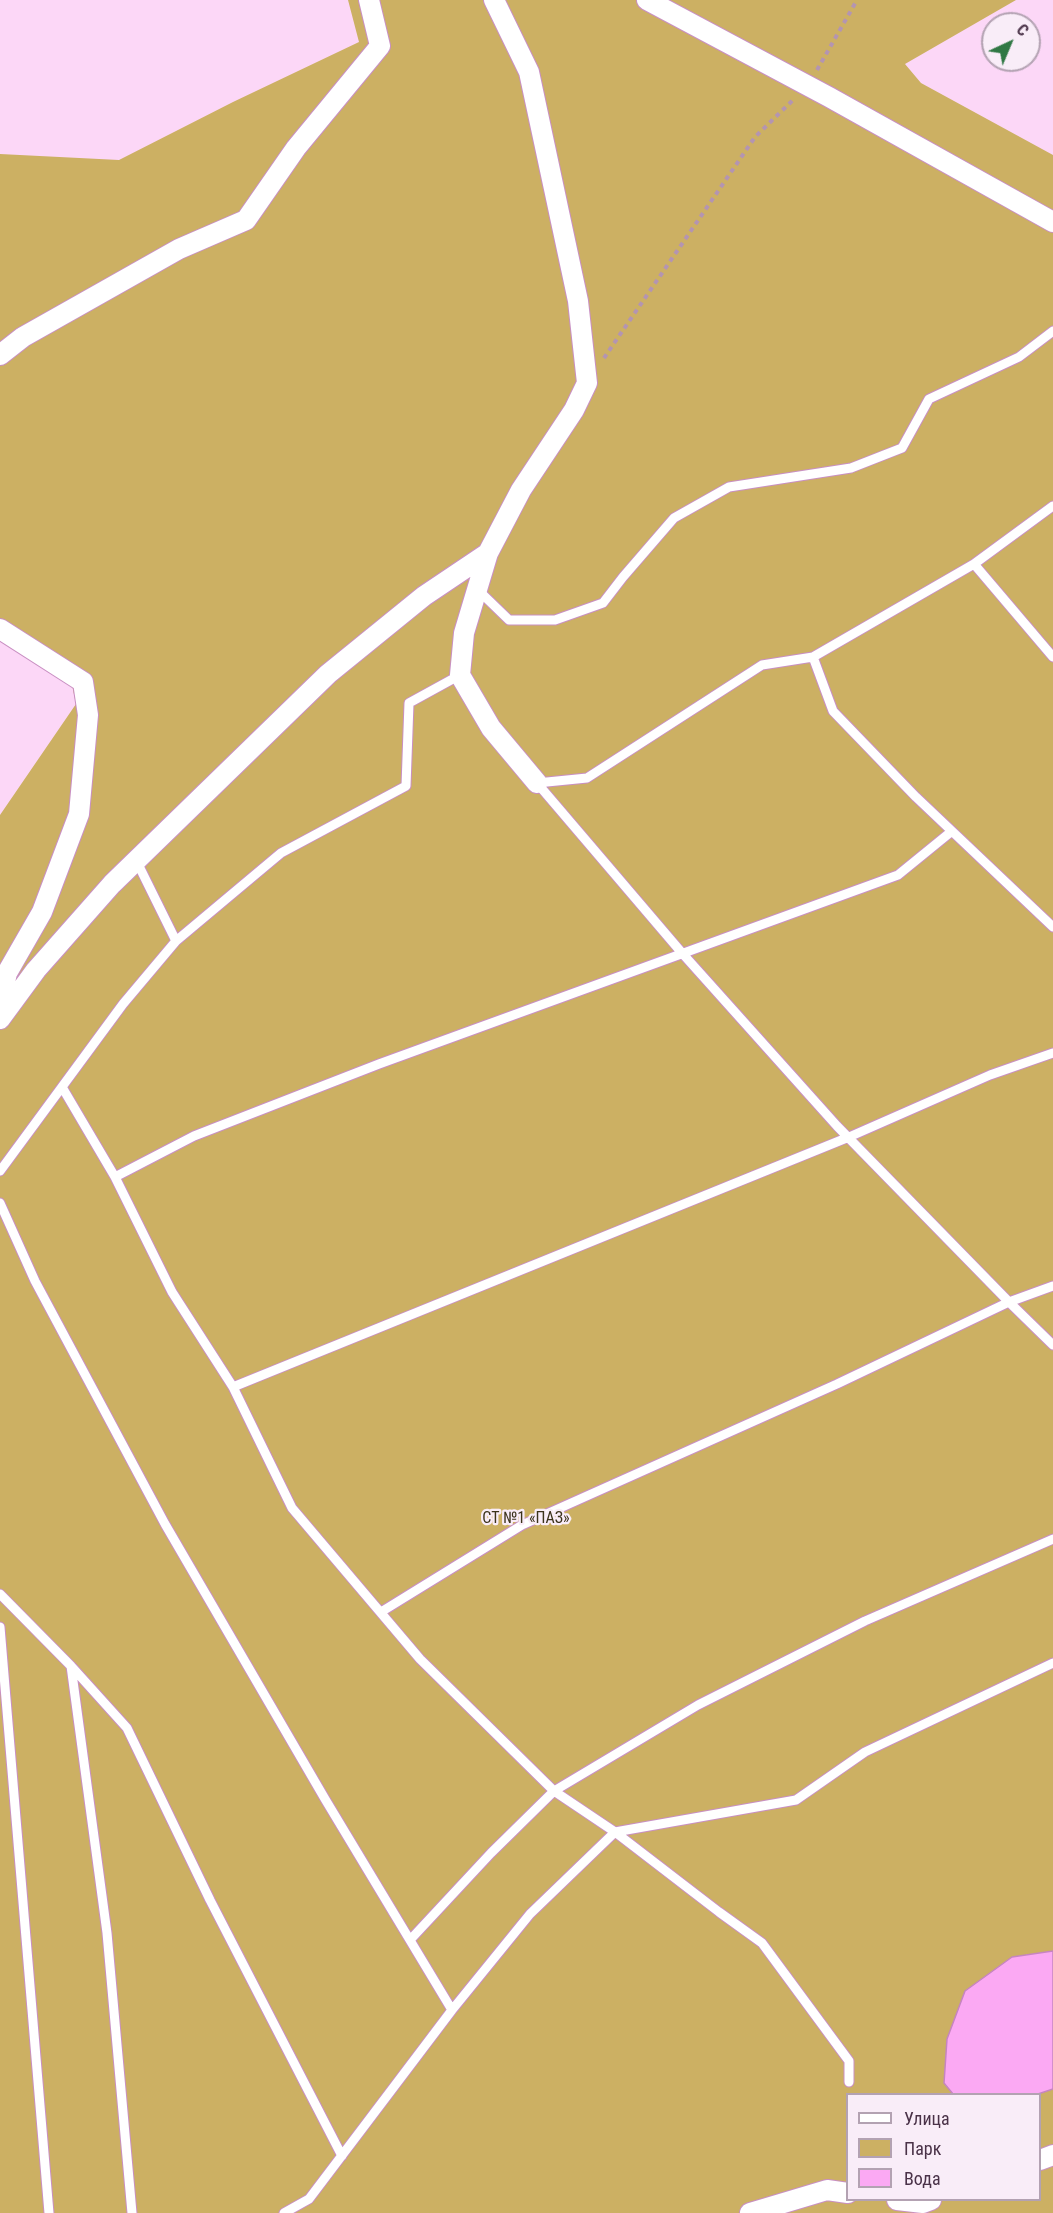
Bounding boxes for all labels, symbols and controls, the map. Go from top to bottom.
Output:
north arrow [981,12,1041,72]
text: С [1013,20,1032,40]
park label: СТ №1 «ПАЗ» [482,1509,570,1529]
legend [846,2093,1041,2201]
text: Улица [904,2108,950,2129]
text: Парк [904,2138,941,2159]
text: Вода [904,2168,941,2189]

